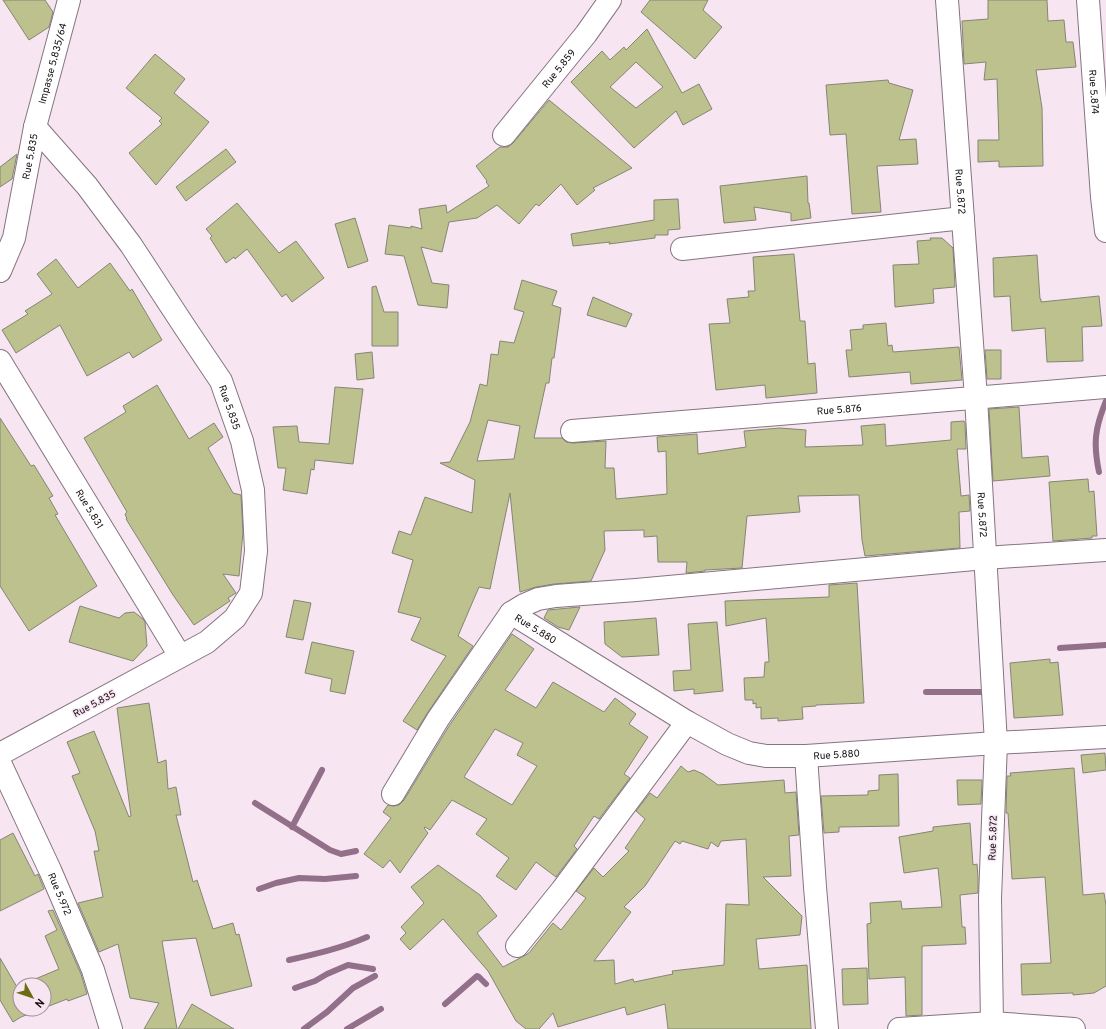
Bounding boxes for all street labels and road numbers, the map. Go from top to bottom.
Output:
street label: Impasse 5.835/64 [36,22,71,106]
street label: Rue 5.859 [540,47,579,91]
street label: Rue 5.874 [1085,69,1101,115]
street label: Rue 5.835 [20,132,42,181]
street label: Rue 5.872 [951,168,968,215]
street label: Rue 5.835 [215,384,243,432]
street label: Rue 5.876 [816,402,862,419]
street label: Rue 5.831 [72,487,106,532]
street label: Rue 5.872 [973,492,989,538]
street label: Rue 5.880 [512,612,558,648]
street label: Rue 5.835 [71,688,118,721]
street label: Rue 5.880 [813,747,860,763]
street label: Rue 5.872 [986,815,1001,861]
street label: Rue 5.972 [44,871,74,918]

